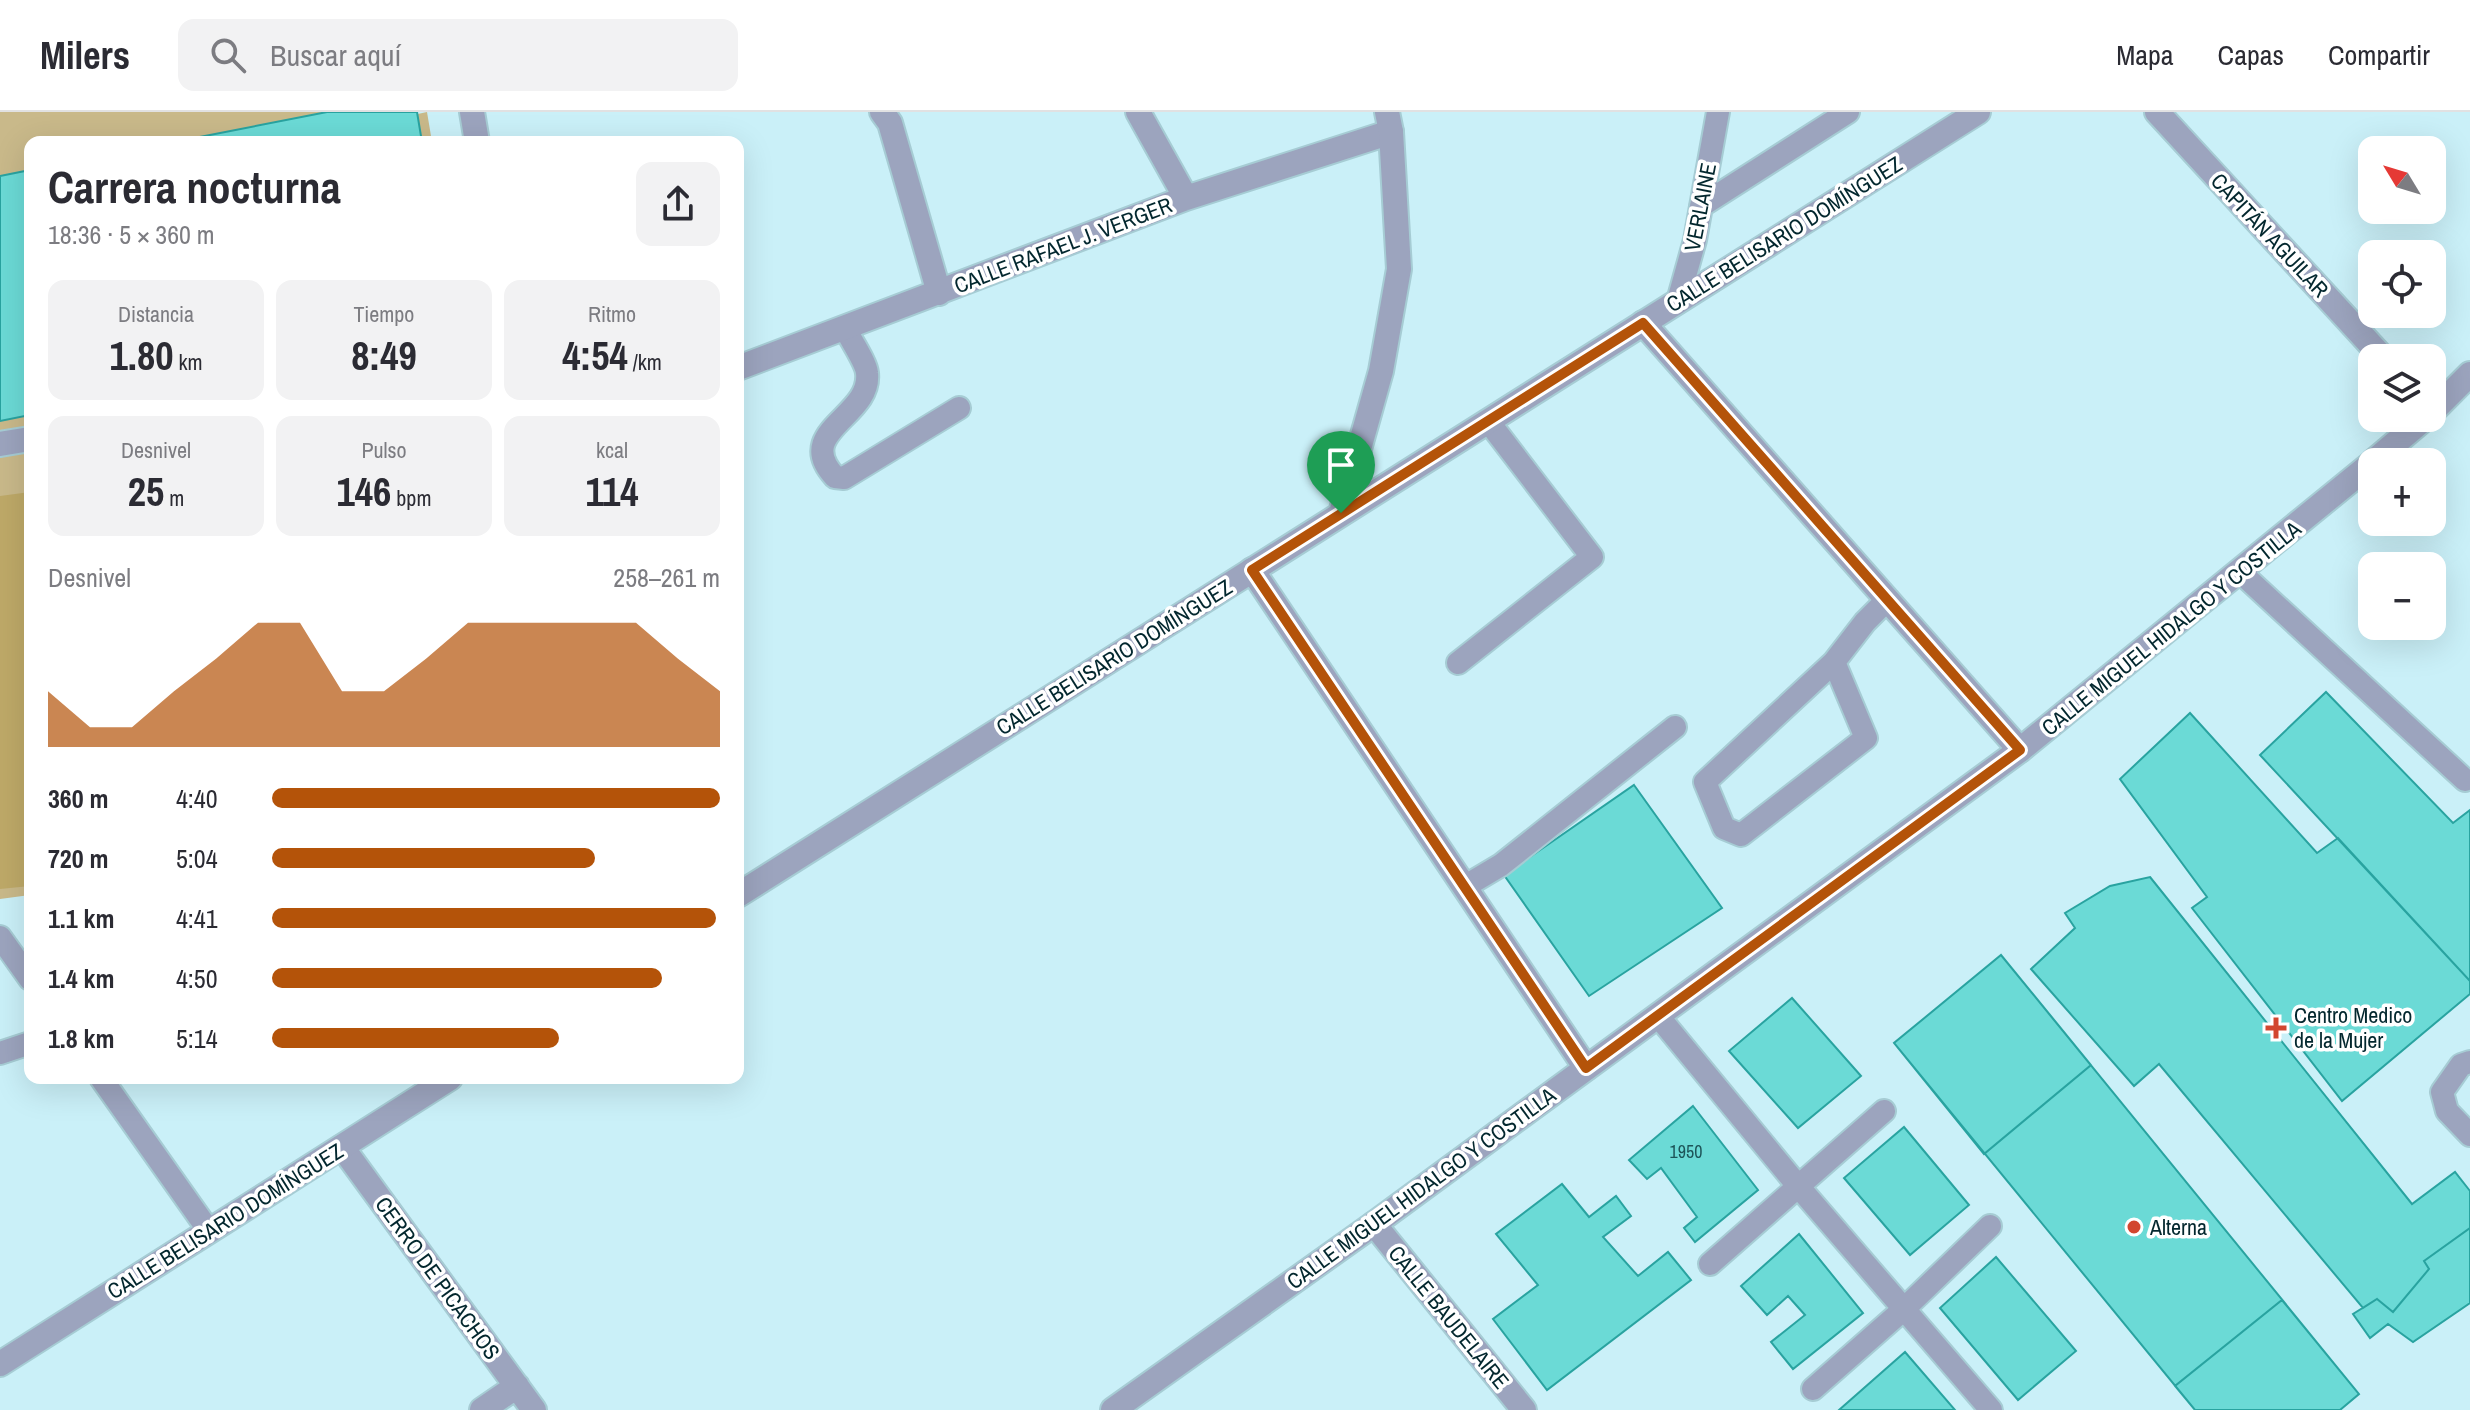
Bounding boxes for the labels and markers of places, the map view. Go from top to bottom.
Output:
pin [1307,431,1375,513]
place label: Centro Medico de la Mujer [2294,1000,2412,1055]
marker: Centro Medico de la Mujer [2265,1017,2287,1039]
place label: Alterna [2149,1212,2207,1242]
marker: Alterna [2125,1218,2143,1236]

